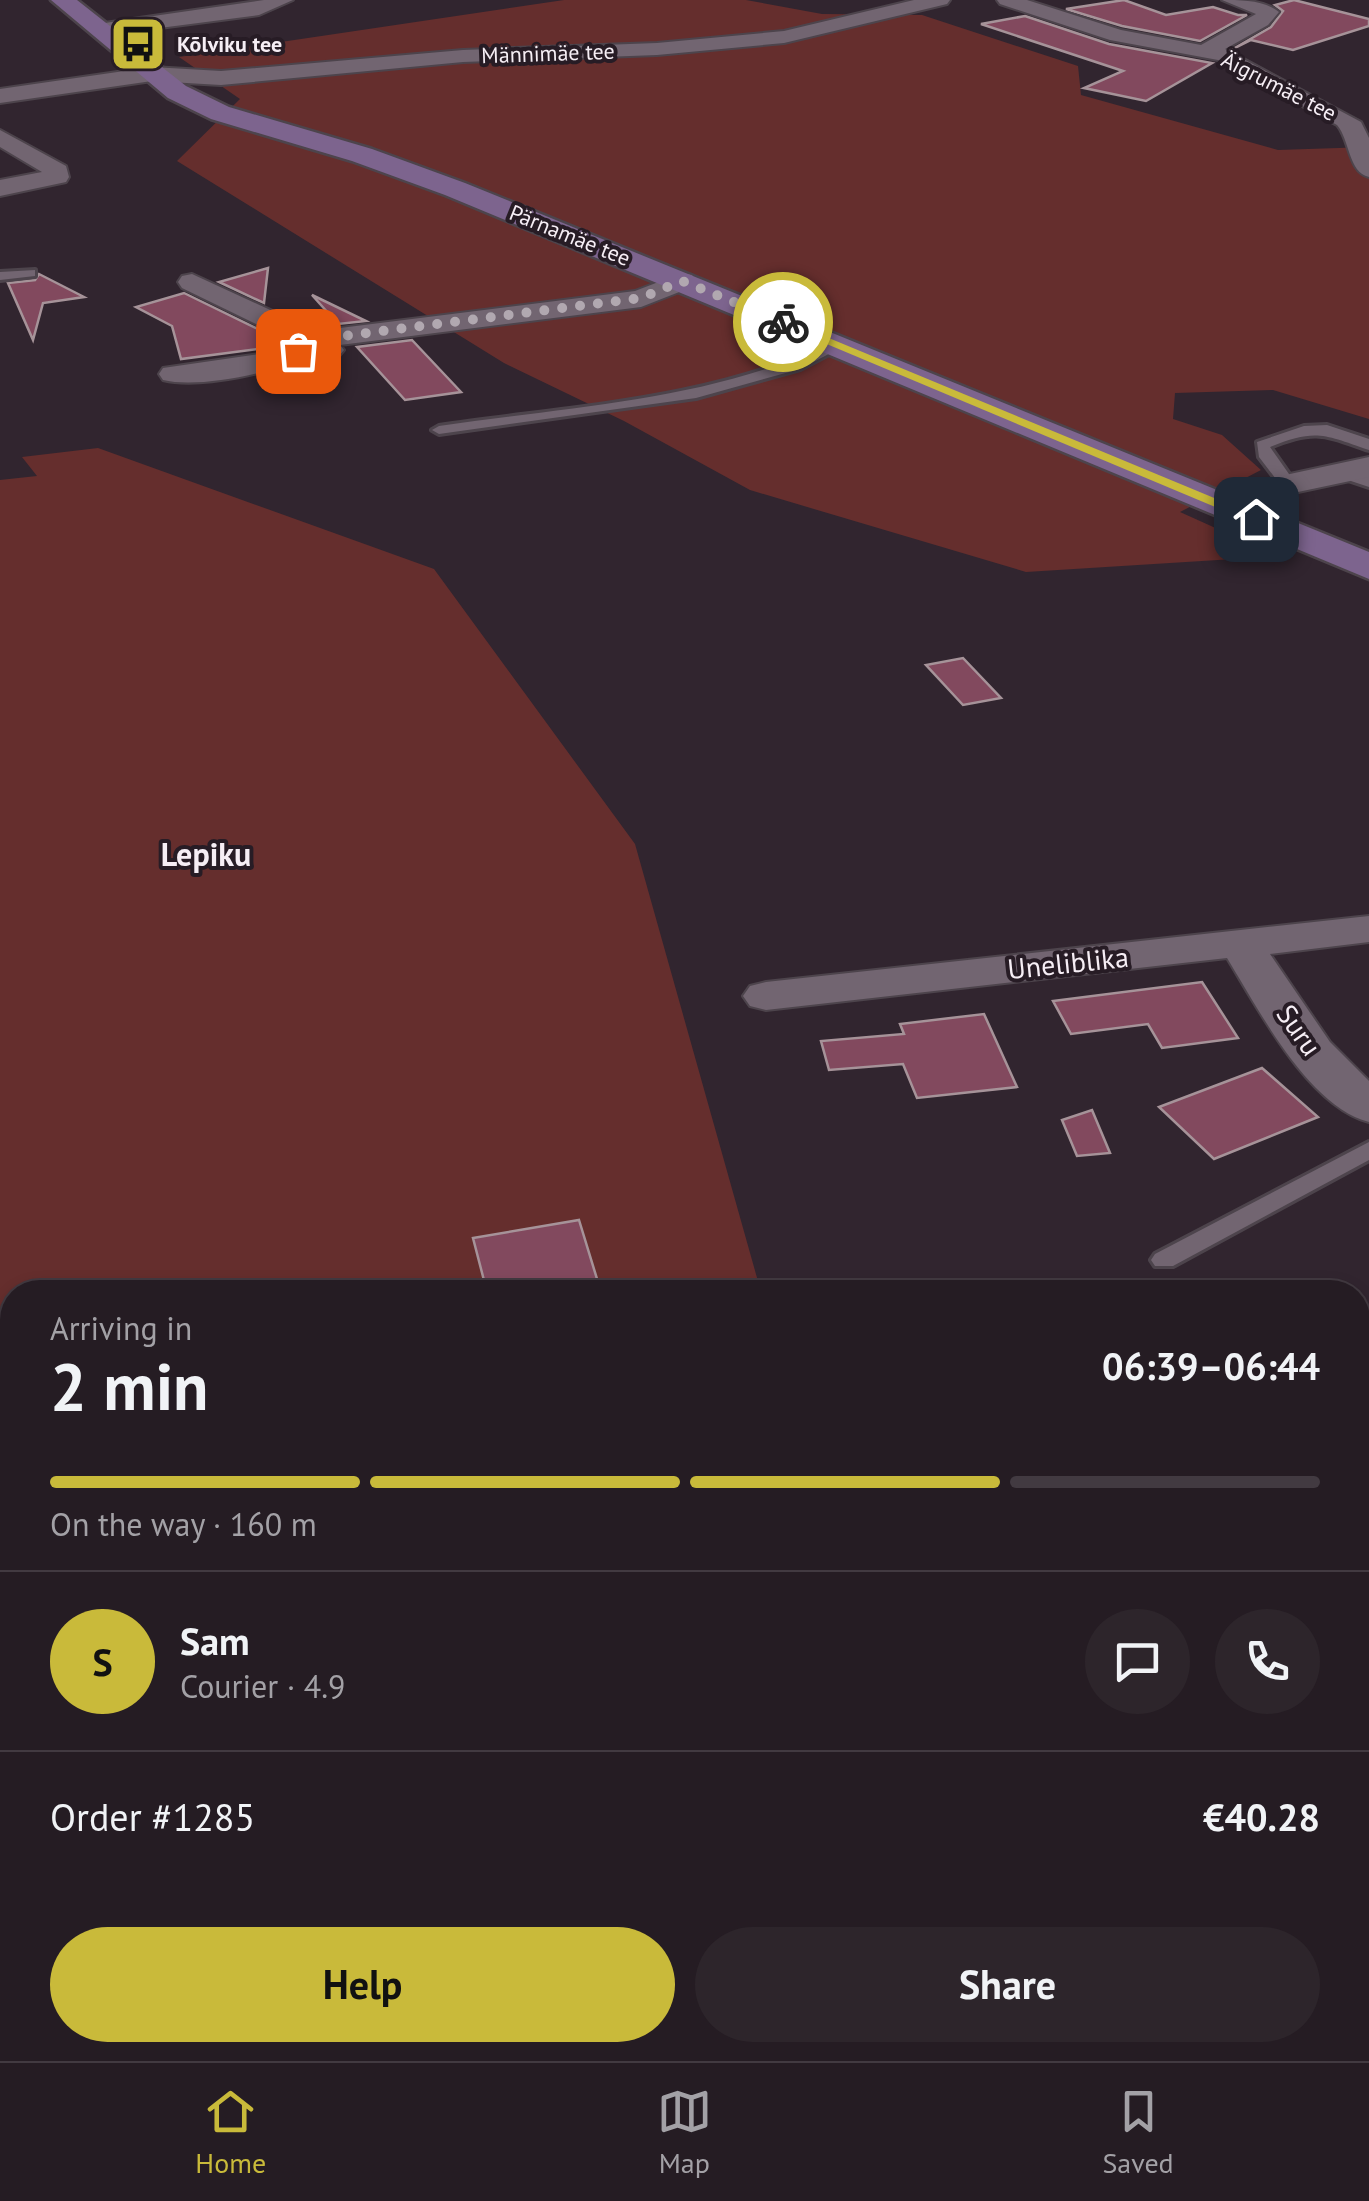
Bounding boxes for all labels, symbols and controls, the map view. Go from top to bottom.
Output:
bus stop icon: Kõlviku tee [108,14,168,74]
place label: Kõlviku tee [177,30,282,58]
street label: Männimäe tee [481,37,615,69]
street label: Äigrumäe tee [1217,45,1341,127]
street label: Pärnamäe tee [505,198,635,272]
courier [733,272,833,372]
icon: bike [756,295,811,350]
pin [256,309,341,394]
icon: bag [271,324,326,379]
pin [1214,477,1299,562]
icon: home [1229,492,1284,547]
district label: Lepiku [161,833,251,875]
street label: Uneliblika [1006,938,1130,987]
street label: Suru [1269,997,1330,1063]
text: Arriving in [50,1307,192,1349]
text: 06:39–06:44 [1102,1341,1320,1390]
text: 2 min [50,1344,209,1428]
text: On the way · 160 m [50,1503,317,1545]
button: chat [1085,1609,1190,1714]
button: phone [1215,1609,1320,1714]
text: Sam [180,1616,250,1665]
text: S [92,1637,113,1686]
text: Courier · 4.9 [180,1665,346,1707]
text: Order #1285 [50,1792,255,1841]
text: €40.28 [1203,1792,1320,1841]
button: Help [50,1927,675,2042]
button: Share [695,1927,1320,2042]
tab: Home [195,2084,266,2181]
tab: Map [657,2084,712,2181]
tab: Saved [1102,2084,1174,2181]

